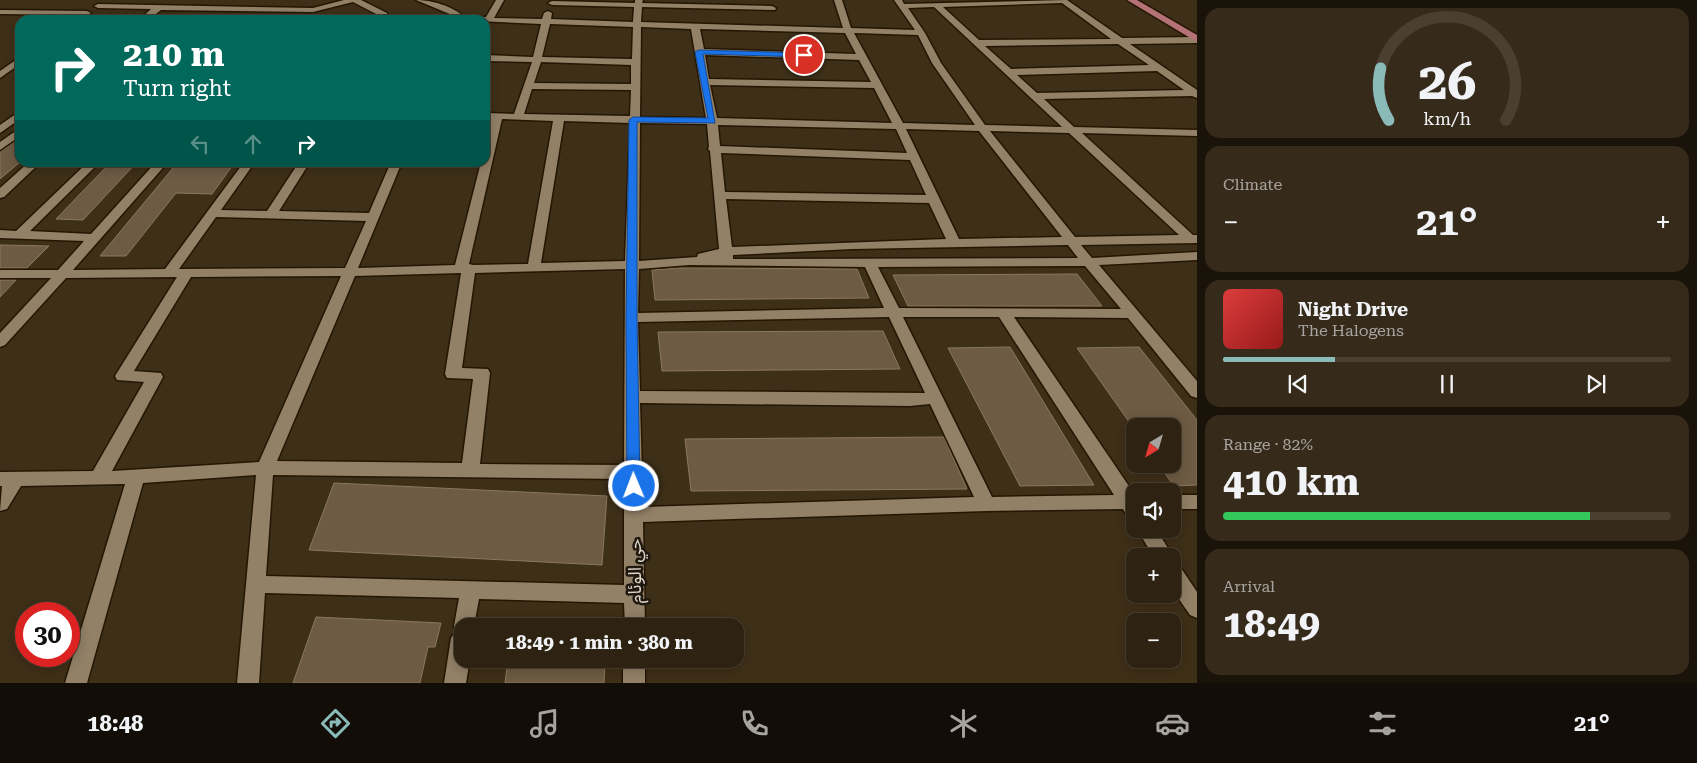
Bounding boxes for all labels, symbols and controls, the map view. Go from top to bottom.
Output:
text: 210 m [123,34,224,75]
pin [783,34,825,76]
icon: right [40,35,105,100]
icon: arrive [790,41,818,69]
text: 26 [1418,51,1476,112]
text: Turn right [123,76,231,101]
text: km/h [1423,108,1471,129]
icon: left [186,130,214,158]
icon: ahead [239,130,267,158]
icon: right [292,130,320,158]
text: Climate [1223,175,1282,194]
text: 21° [1416,200,1478,244]
text: − [1223,206,1239,239]
text: + [1655,206,1671,239]
text: Night Drive [1298,298,1408,321]
text: The Halogens [1298,321,1404,340]
icon: previous [1284,370,1312,398]
icon: pause [1433,370,1461,398]
icon: next [1582,370,1610,398]
north arrow [1126,418,1181,472]
map controls [1126,418,1181,668]
text: Range · 82% [1223,435,1313,454]
position arrow [607,459,659,511]
text: 410 km [1223,460,1359,504]
button: sound [1126,483,1181,538]
street label: حي الوئام [624,539,649,603]
button: + [1126,548,1181,603]
text: Arrival [1223,577,1275,596]
speed limit sign: 30 [15,602,80,667]
text: 18:49 [1223,602,1320,646]
button: − [1126,613,1181,668]
text: 18:49 · 1 min · 380 m [505,631,693,654]
icon: directions [318,706,353,741]
icon: music [527,706,562,741]
icon: phone [737,706,772,741]
icon: climate [946,706,981,741]
icon: car [1155,706,1190,741]
icon: filters [1365,706,1400,741]
text: 18:48 [87,711,143,736]
text: 21° [1574,711,1610,736]

